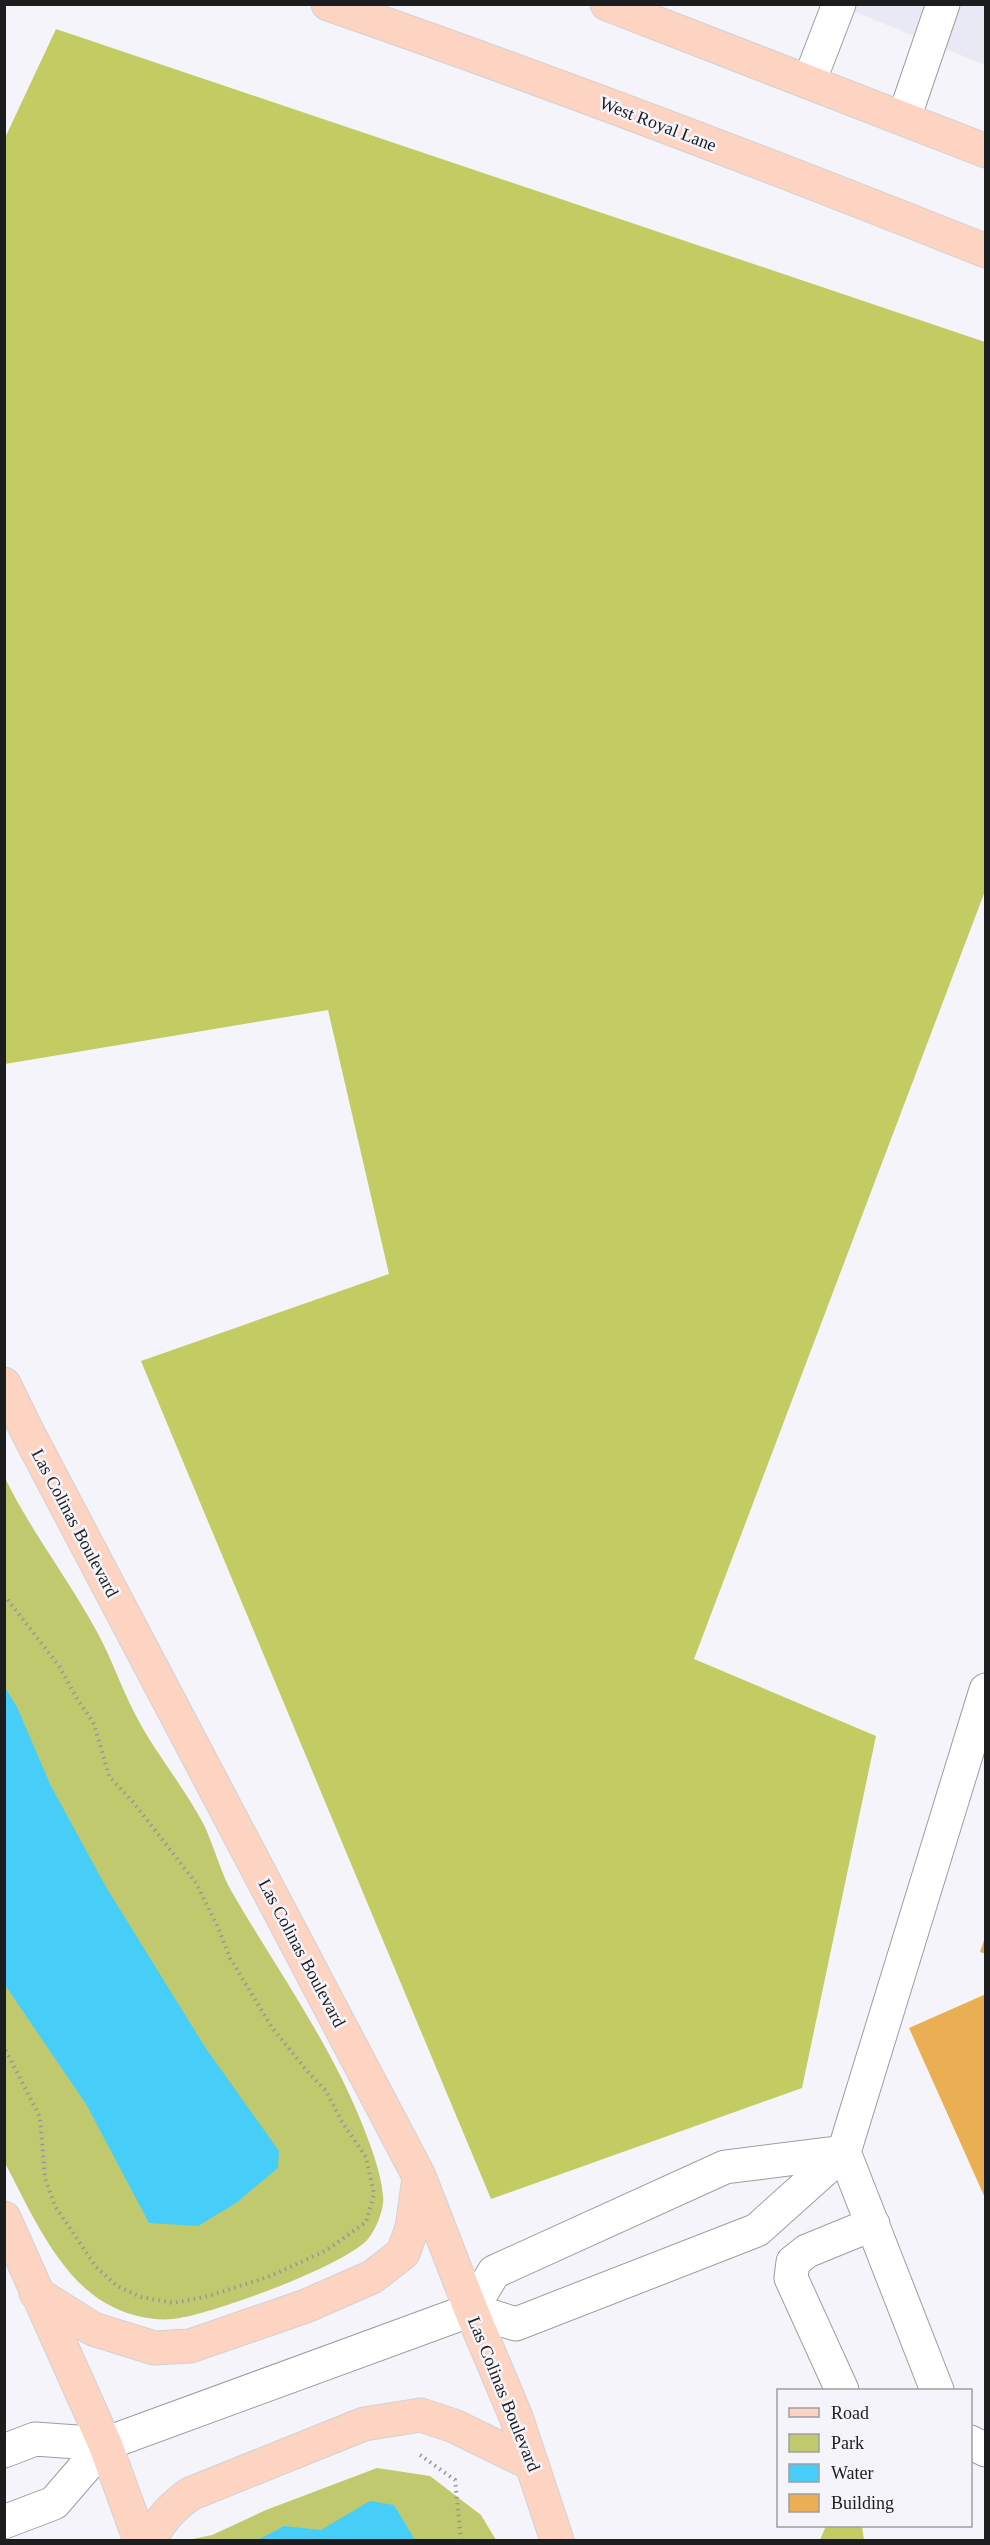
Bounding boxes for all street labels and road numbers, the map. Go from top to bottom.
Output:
street label: West Royal Lane [597,93,719,155]
street label: Las Colinas Boulevard [27,1445,123,1601]
street label: Las Colinas Boulevard [254,1875,350,2031]
street label: Las Colinas Boulevard [464,2314,544,2474]

